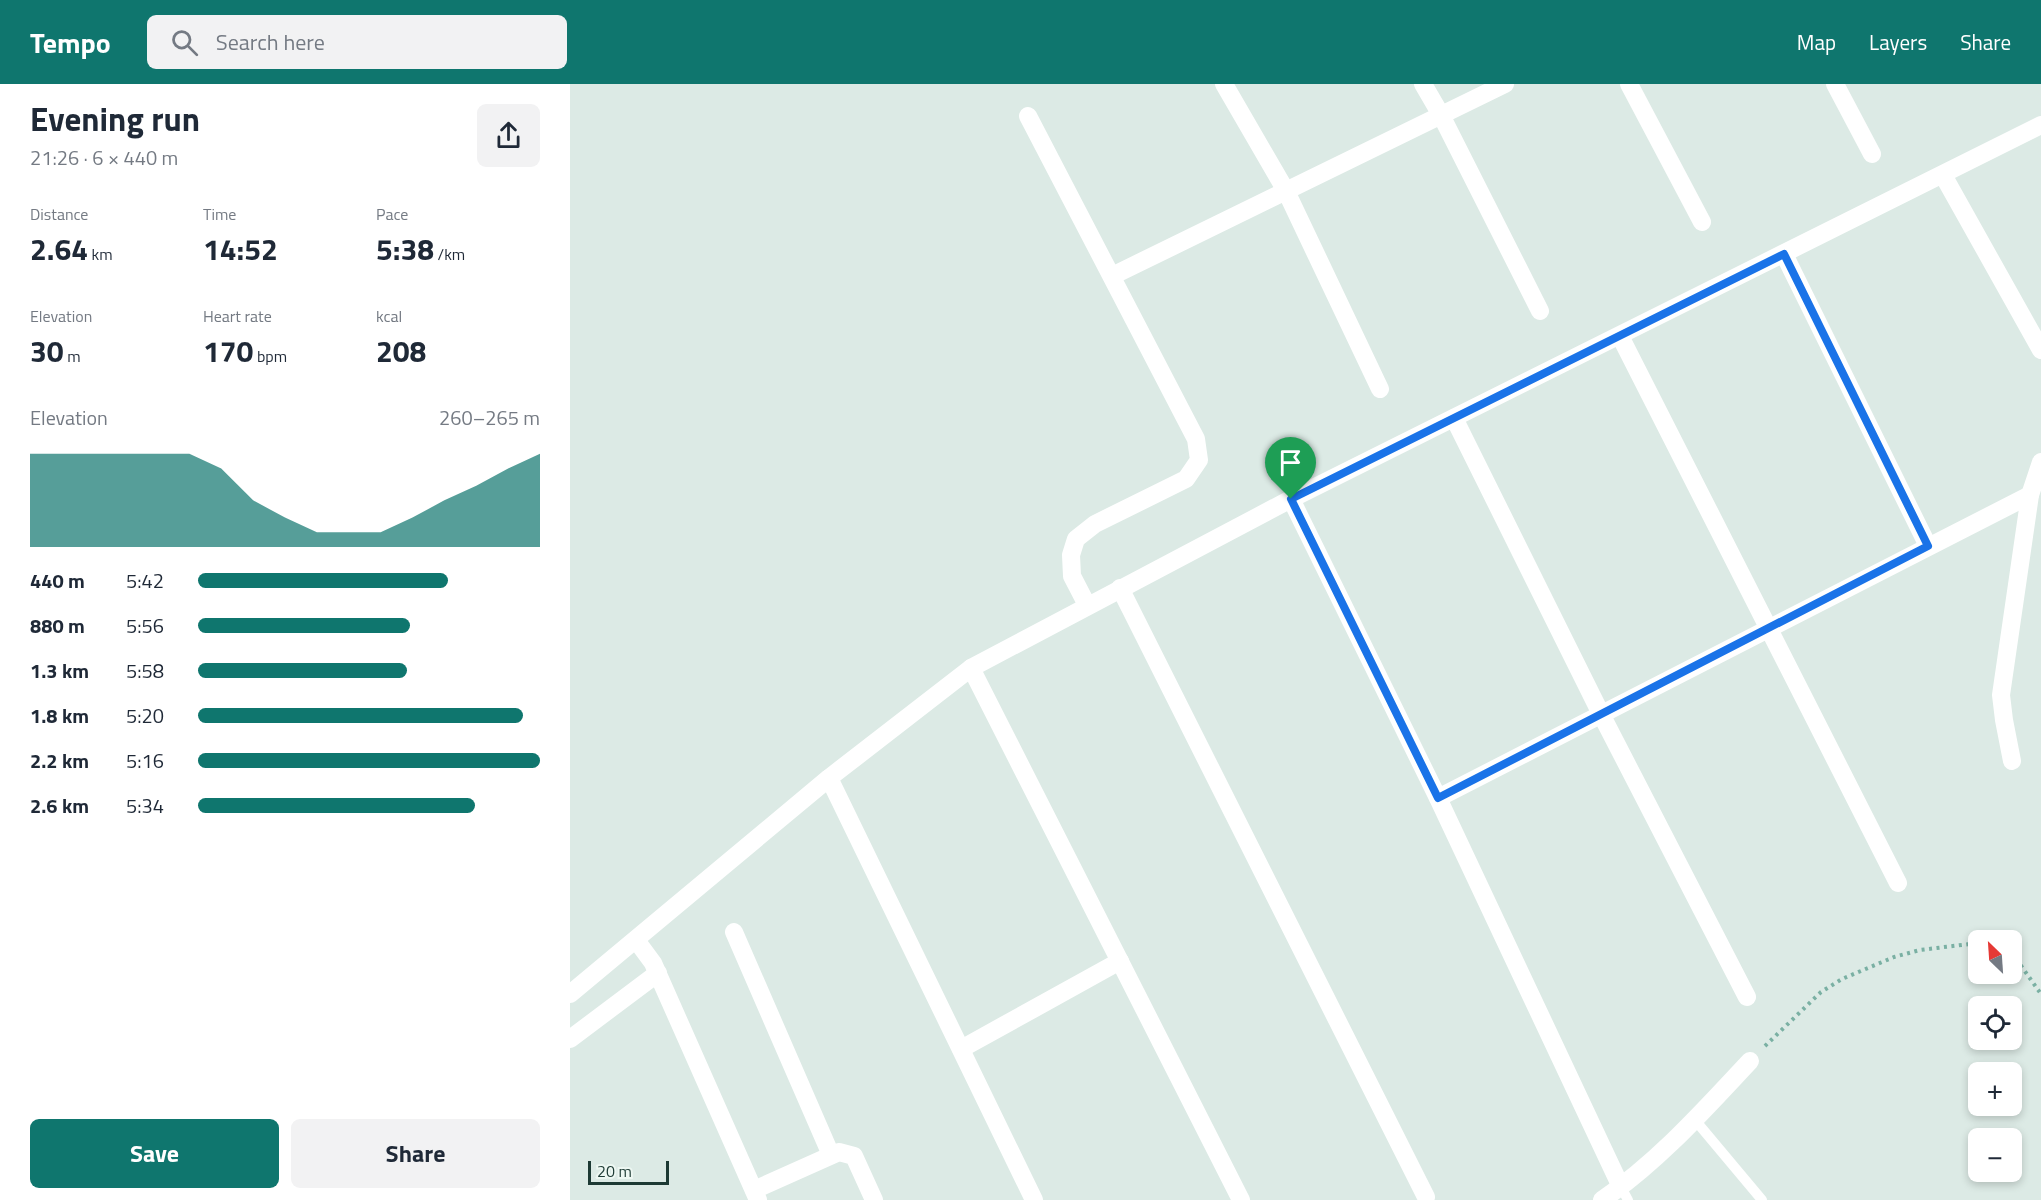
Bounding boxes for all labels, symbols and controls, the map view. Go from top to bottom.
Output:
search box [147,15,567,69]
text: Tempo [30,21,111,64]
text: Search here [216,25,325,59]
icon: search [168,26,201,59]
text: Map [1797,26,1836,58]
text: Layers [1869,26,1927,58]
text: Share [1960,26,2011,58]
text: Evening run [30,94,200,144]
button: share [477,104,540,167]
text: 21:26 · 6 × 440 m [30,142,178,173]
text: Distance [30,202,88,226]
text: Time [203,202,236,226]
text: Pace [376,202,408,226]
text: 2.64 [30,226,88,272]
text: 14:52 [203,226,278,272]
text: 5:38 [376,226,434,272]
text: km [88,242,113,266]
text: /km [434,242,465,266]
text: Elevation [30,304,92,328]
text: Heart rate [203,304,272,328]
text: kcal [376,304,402,328]
text: 30 [30,328,64,374]
text: 170 [203,328,253,374]
text: 208 [376,328,426,374]
text: m [64,344,81,368]
text: bpm [253,344,287,368]
text: Elevation [30,402,108,433]
text: 260–265 m [439,402,540,433]
pin [1265,437,1316,499]
icon: arrive [1274,446,1307,479]
text: 440 m [30,565,85,596]
text: 5:42 [126,565,164,596]
text: 880 m [30,610,85,641]
text: 5:56 [126,610,164,641]
text: 1.3 km [30,655,89,686]
text: 5:58 [126,655,164,686]
text: 1.8 km [30,700,89,731]
text: 5:20 [126,700,164,731]
text: 2.2 km [30,745,89,776]
text: 5:16 [126,745,164,776]
text: 2.6 km [30,790,89,821]
text: 5:34 [126,790,164,821]
north arrow [1968,930,2022,984]
map controls [1968,930,2022,1182]
button: locate [1968,996,2022,1050]
button: + [1968,1062,2022,1116]
button: Save [30,1119,279,1188]
button: Share [291,1119,540,1188]
button: − [1968,1128,2022,1182]
scale bar [588,1158,669,1186]
text: 20 m [597,1159,632,1183]

